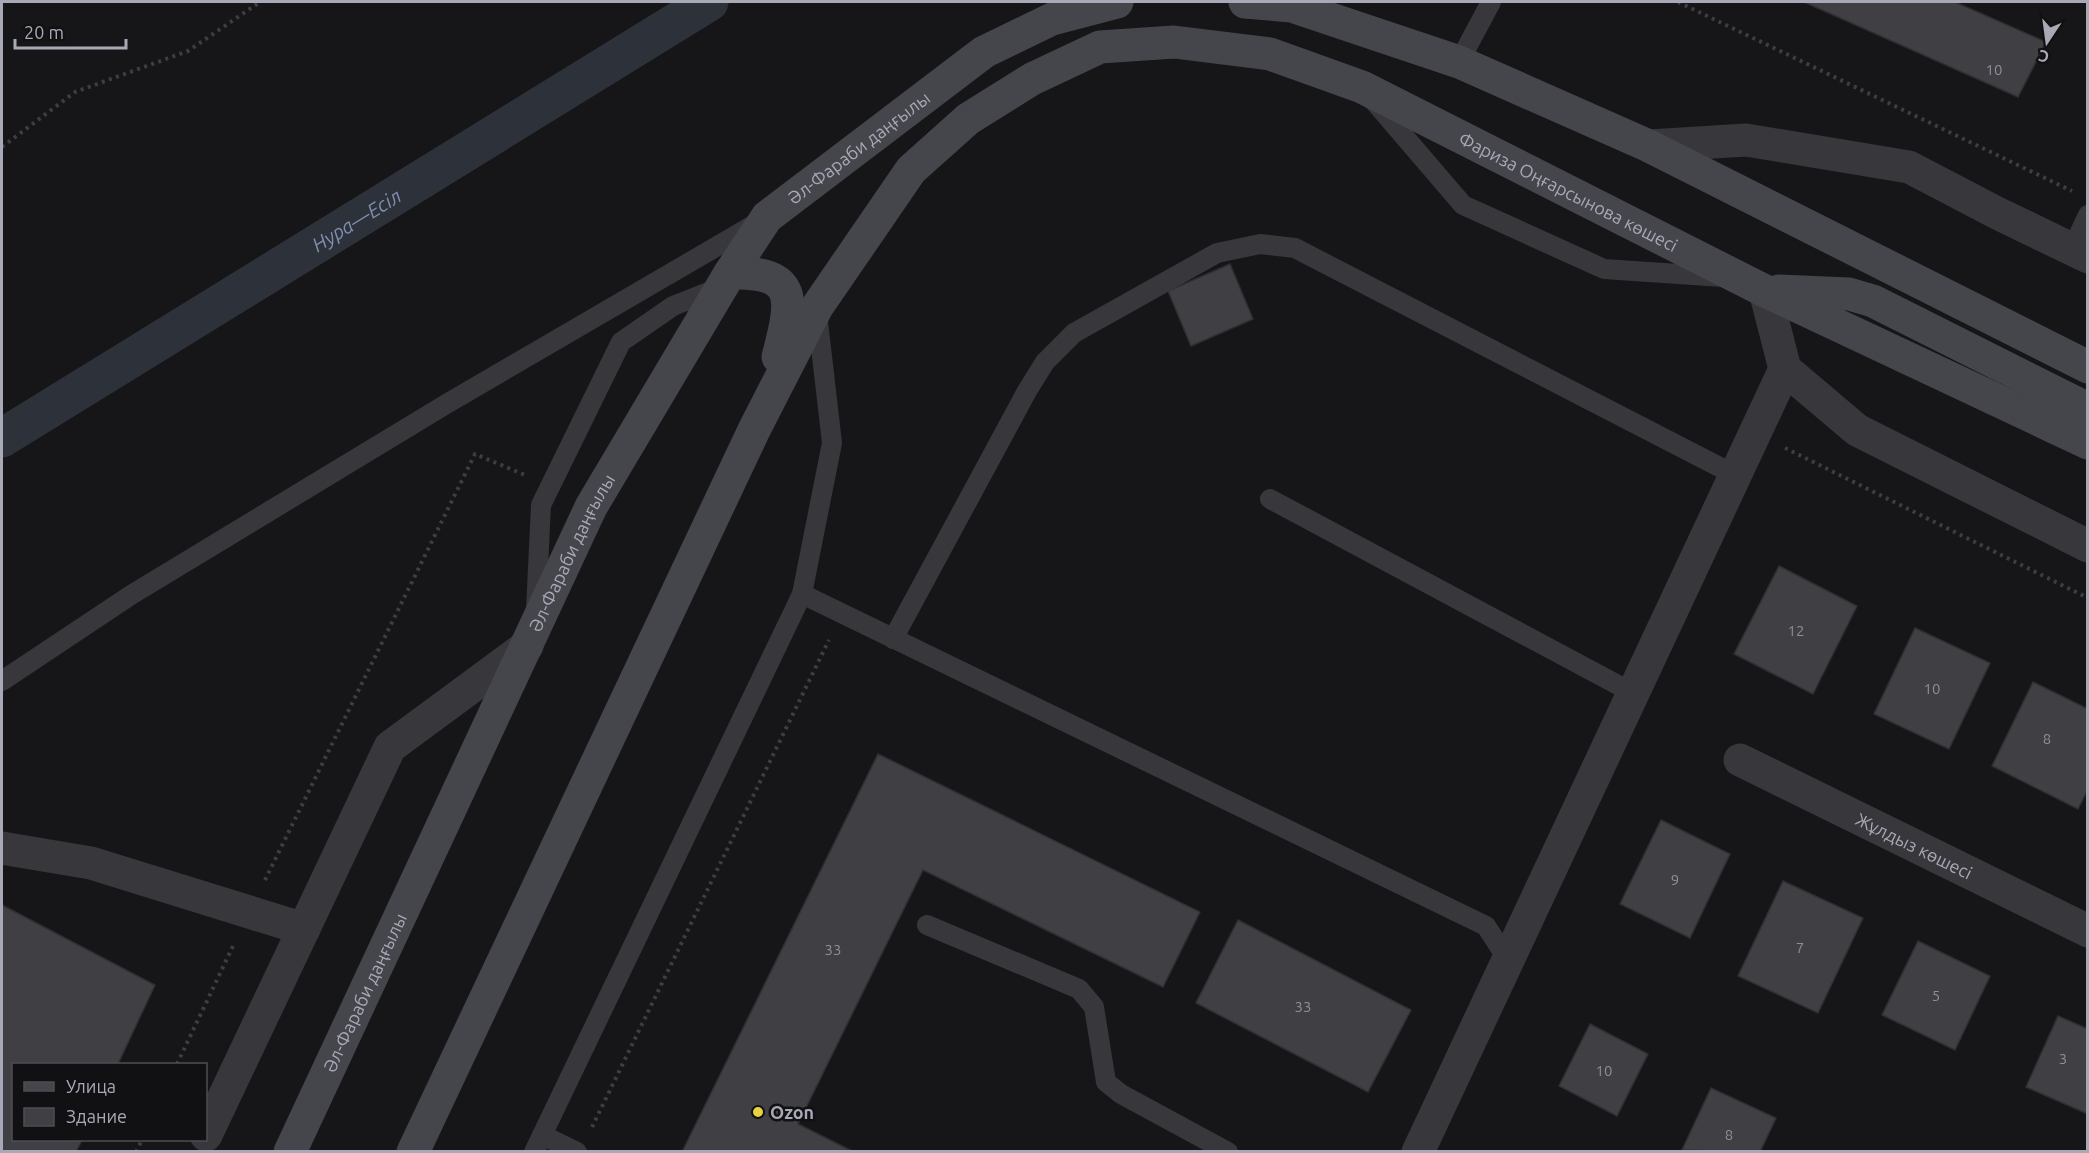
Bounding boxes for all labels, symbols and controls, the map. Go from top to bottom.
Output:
scale bar [15,12,126,50]
north arrow [2017,12,2077,72]
text: 20 m [24,22,64,42]
text: С [2037,47,2051,67]
house number: 10 [1986,61,2002,78]
street label: Әл-Фараби даңғылы [784,87,933,208]
street label: Фариза Оңғарсынова көшесі [1456,128,1681,255]
water label: Нура—Есіл [307,183,405,256]
street label: Әл-Фараби даңғылы [524,470,618,635]
house number: 12 [1788,622,1804,639]
house number: 10 [1924,680,1940,697]
house number: 8 [2043,730,2051,747]
street label: Жұлдыз көшесі [1853,809,1976,883]
house number: 9 [1671,871,1679,888]
street label: Әл-Фараби даңғылы [319,910,410,1075]
house number: 7 [1796,939,1804,956]
house number: 33 [825,941,841,958]
house number: 5 [1932,987,1940,1004]
house number: 33 [1295,998,1311,1015]
house number: 3 [2059,1050,2067,1067]
house number: 10 [1596,1062,1612,1079]
legend [12,1063,207,1141]
text: Улица [66,1076,116,1096]
place label: Ozon [770,1102,814,1122]
marker: Ozon [751,1105,765,1119]
text: Здание [66,1106,127,1126]
house number: 8 [1725,1126,1733,1143]

